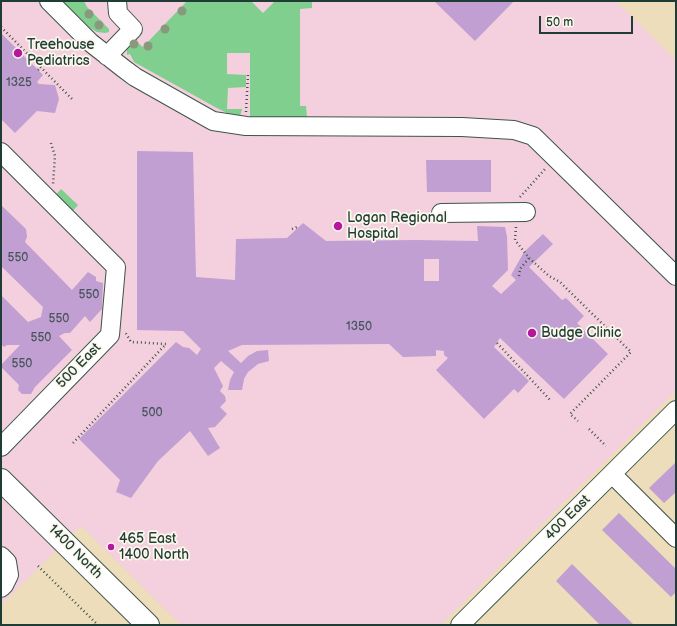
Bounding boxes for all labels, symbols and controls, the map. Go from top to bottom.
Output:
scale bar [541,8,635,34]
text: 50 m [546,15,573,30]
place label: Treehouse Pediatrics [27,37,95,70]
marker: Treehouse Pediatrics [12,47,24,59]
house number: 1325 [6,76,32,90]
place label: Logan Regional Hospital [347,210,447,242]
marker: Logan Regional Hospital [332,220,344,232]
house number: 550 [8,251,28,265]
house number: 550 [79,288,99,302]
house number: 550 [49,312,69,326]
house number: 1350 [346,320,372,334]
place label: Budge Clinic [541,325,622,341]
marker: Budge Clinic [526,327,538,339]
house number: 550 [31,331,51,345]
street label: 500 East [53,340,105,392]
house number: 550 [12,357,32,371]
house number: 500 [142,406,162,420]
street label: 400 East [542,492,594,544]
street label: 1400 North [44,521,106,583]
place label: 465 East 1400 North [119,531,189,564]
marker: 465 East 1400 North [106,542,116,552]

